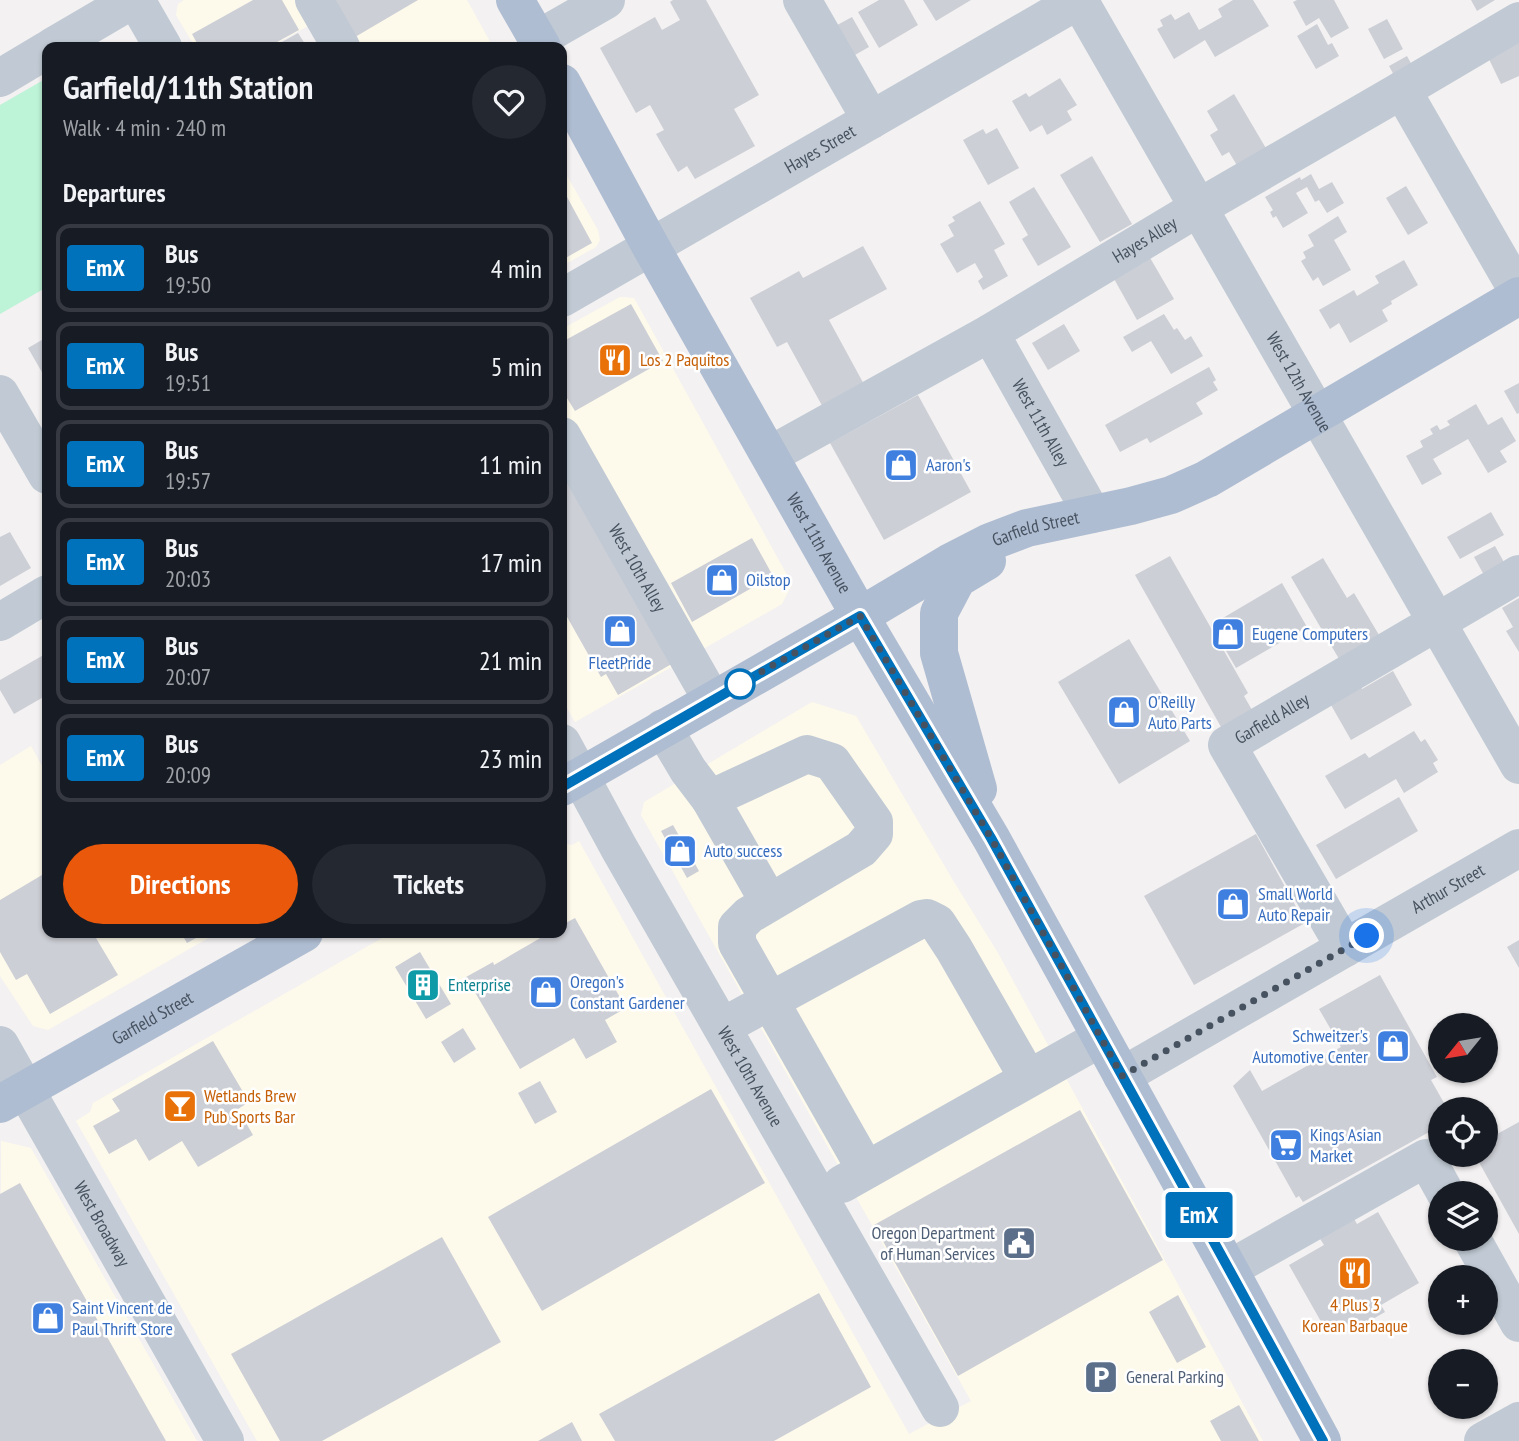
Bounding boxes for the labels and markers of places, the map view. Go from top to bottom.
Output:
restaurant icon: Los 2 Paquitos [596,341,634,379]
place label: Los 2 Paquitos [640,348,729,371]
shop icon: Aaron's [882,446,920,484]
place label: Aaron's [926,453,971,476]
shop icon: Oilstop [703,561,741,599]
place label: Oilstop [746,568,791,591]
shop icon: FleetPride [601,612,639,650]
shop icon: Eugene Computers [1209,615,1247,653]
place label: Eugene Computers [1252,622,1368,645]
place label: FleetPride [589,651,652,674]
unlabelled marker [725,669,755,699]
place label: O'Reilly Auto Parts [1148,690,1212,734]
shop icon: O'Reilly Auto Parts [1105,693,1143,731]
shop icon: Auto success [661,832,699,870]
place label: Auto success [704,839,782,862]
place label: Small World Auto Repair [1258,882,1333,926]
shop icon: Small World Auto Repair [1214,885,1252,923]
building icon: Enterprise [404,966,442,1004]
place label: Oregon's Constant Gardener [570,970,685,1014]
place label: Enterprise [448,973,511,996]
shop icon: Oregon's Constant Gardener [527,973,565,1011]
place label: Schweitzer's Automotive Center [1252,1024,1368,1068]
shop icon: Schweitzer's Automotive Center [1374,1027,1412,1065]
place label: Wetlands Brew Pub Sports Bar [204,1084,297,1128]
bar icon: Wetlands Brew Pub Sports Bar [161,1087,199,1125]
place label: Kings Asian Market [1310,1123,1381,1167]
supermarket icon: Kings Asian Market [1267,1126,1305,1164]
place label: Oregon Department of Human Services [871,1221,995,1265]
public building icon: Oregon Department of Human Services [1000,1224,1038,1262]
restaurant icon: 4 Plus 3 Korean Barbaque [1336,1254,1374,1292]
place label: 4 Plus 3 Korean Barbaque [1302,1293,1408,1337]
place label: Saint Vincent de Paul Thrift Store [72,1296,173,1340]
shop icon: Saint Vincent de Paul Thrift Store [29,1299,67,1337]
parking icon: General Parking [1082,1358,1120,1396]
place label: General Parking [1126,1365,1224,1388]

